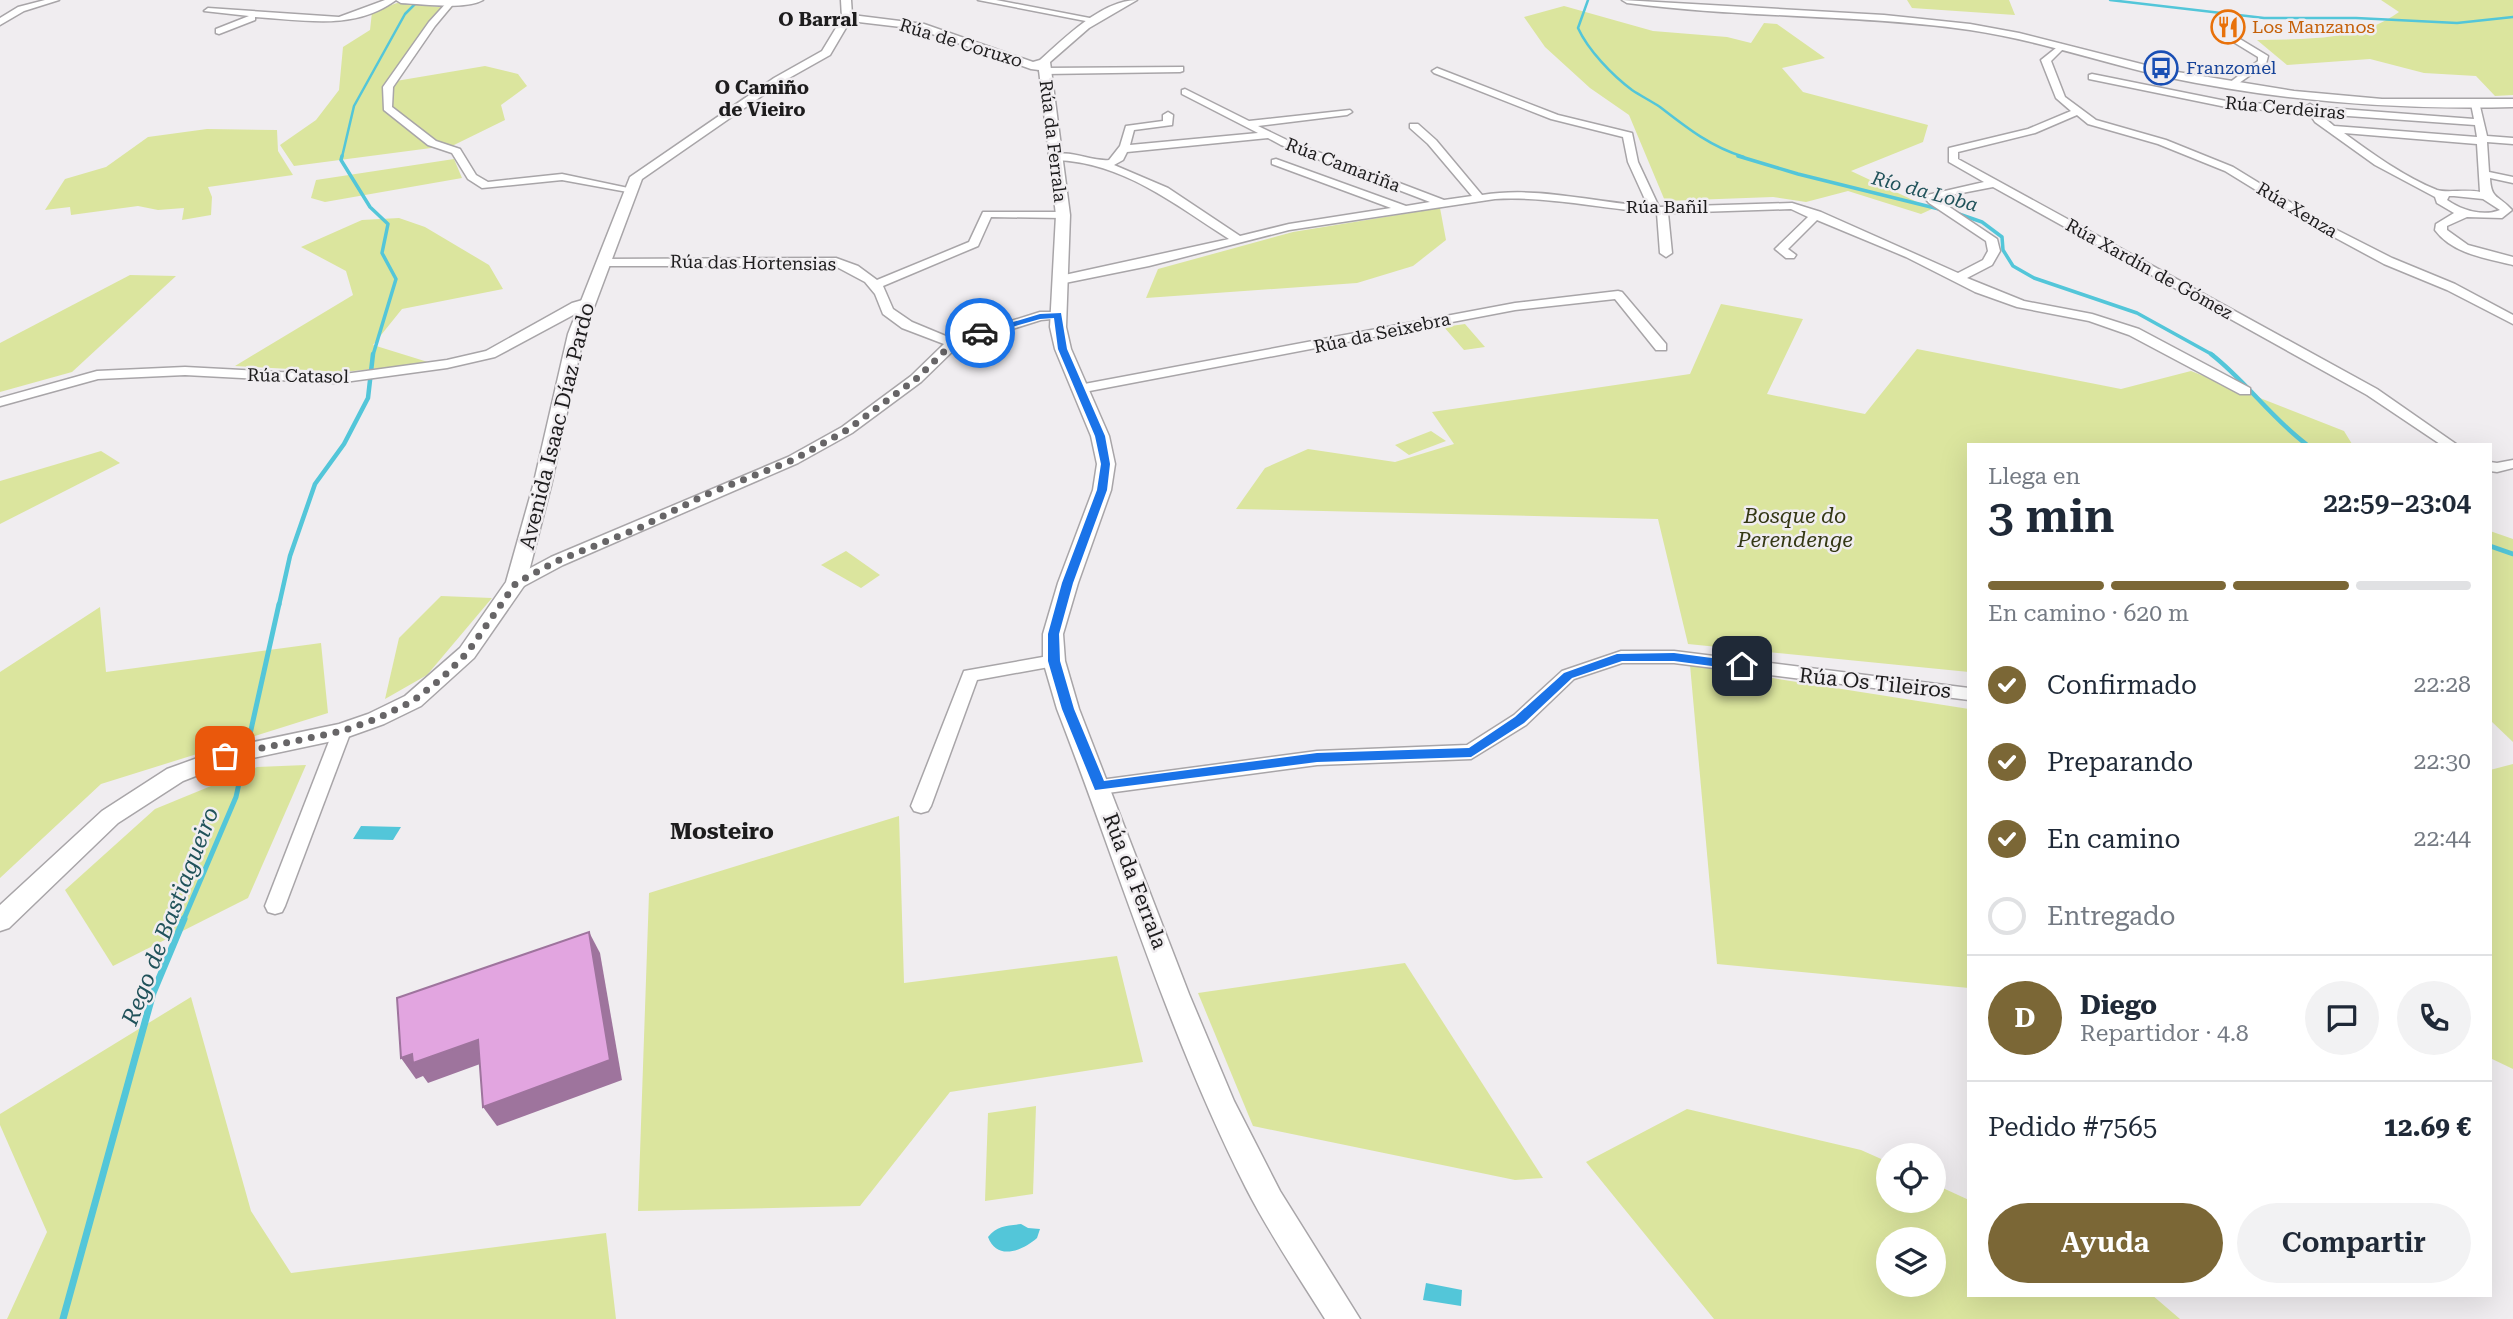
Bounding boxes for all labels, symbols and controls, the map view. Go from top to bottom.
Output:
district label: O Barral [778,8,858,31]
restaurant icon: Los Manzanos [2209,8,2247,46]
street label: Rúa de Coruxo [897,14,1025,71]
place label: Los Manzanos [2252,16,2375,37]
bus stop icon: Franzomel [2142,49,2180,87]
place label: Franzomel [2186,57,2277,78]
district label: O Camiño de Vieiro [715,76,809,121]
street label: Rúa da Ferrala [1036,79,1071,204]
street label: Rúa Cerdeiras [2224,92,2346,123]
street label: Rúa Camariña [1283,133,1404,196]
water label: Río da Loba [1868,166,1980,217]
street label: Rúa Xenza [2253,177,2342,242]
street label: Rúa Bañil [1626,196,1709,217]
street label: Rúa Xardín de Gómez [2062,214,2237,323]
street label: Rúa das Hortensias [670,251,836,274]
courier [945,298,1015,368]
street label: Avenida Isaac Díaz Pardo [515,300,599,552]
street label: Rúa da Seixebra [1312,308,1452,357]
icon: car [961,314,999,352]
street label: Rúa Catasol [247,364,349,387]
text: Llega en [1988,463,2080,490]
text: 22:59–23:04 [2323,488,2471,518]
text: 3 min [1988,489,2115,543]
park label: Bosque do Perendenge [1736,504,1853,552]
text: En camino · 620 m [1988,600,2189,627]
pin [1712,636,1772,696]
icon: home [1723,647,1761,685]
street label: Rúa Os Tileiros [1798,663,1952,703]
icon: check [1988,666,2026,704]
text: Confirmado [2047,670,2197,700]
text: 22:28 [2414,671,2471,698]
pin [195,726,255,786]
icon: bag [206,737,244,775]
icon: check [1988,743,2026,781]
text: Preparando [2047,747,2193,777]
text: 22:30 [2414,748,2471,775]
water label: Rego de Bastiagueiro [116,804,224,1030]
street label: Rúa da Ferrala [1098,810,1172,953]
district label: Mosteiro [670,818,774,845]
icon: check [1988,820,2026,858]
text: En camino [2047,824,2180,854]
text: 22:44 [2414,825,2471,852]
text: Entregado [2047,901,2176,931]
button: chat [2305,981,2379,1055]
button: phone [2397,981,2471,1055]
text: Diego [2080,990,2157,1020]
text: D [2015,1003,2035,1033]
text: Repartidor · 4.8 [2080,1020,2249,1047]
text: Pedido #7565 [1988,1112,2157,1142]
text: 12.69 € [2383,1112,2471,1142]
map controls [1876,1143,1946,1297]
button: locate [1876,1143,1946,1213]
button: Ayuda [1988,1203,2223,1283]
button: Compartir [2237,1203,2471,1283]
button: layers [1876,1227,1946,1297]

